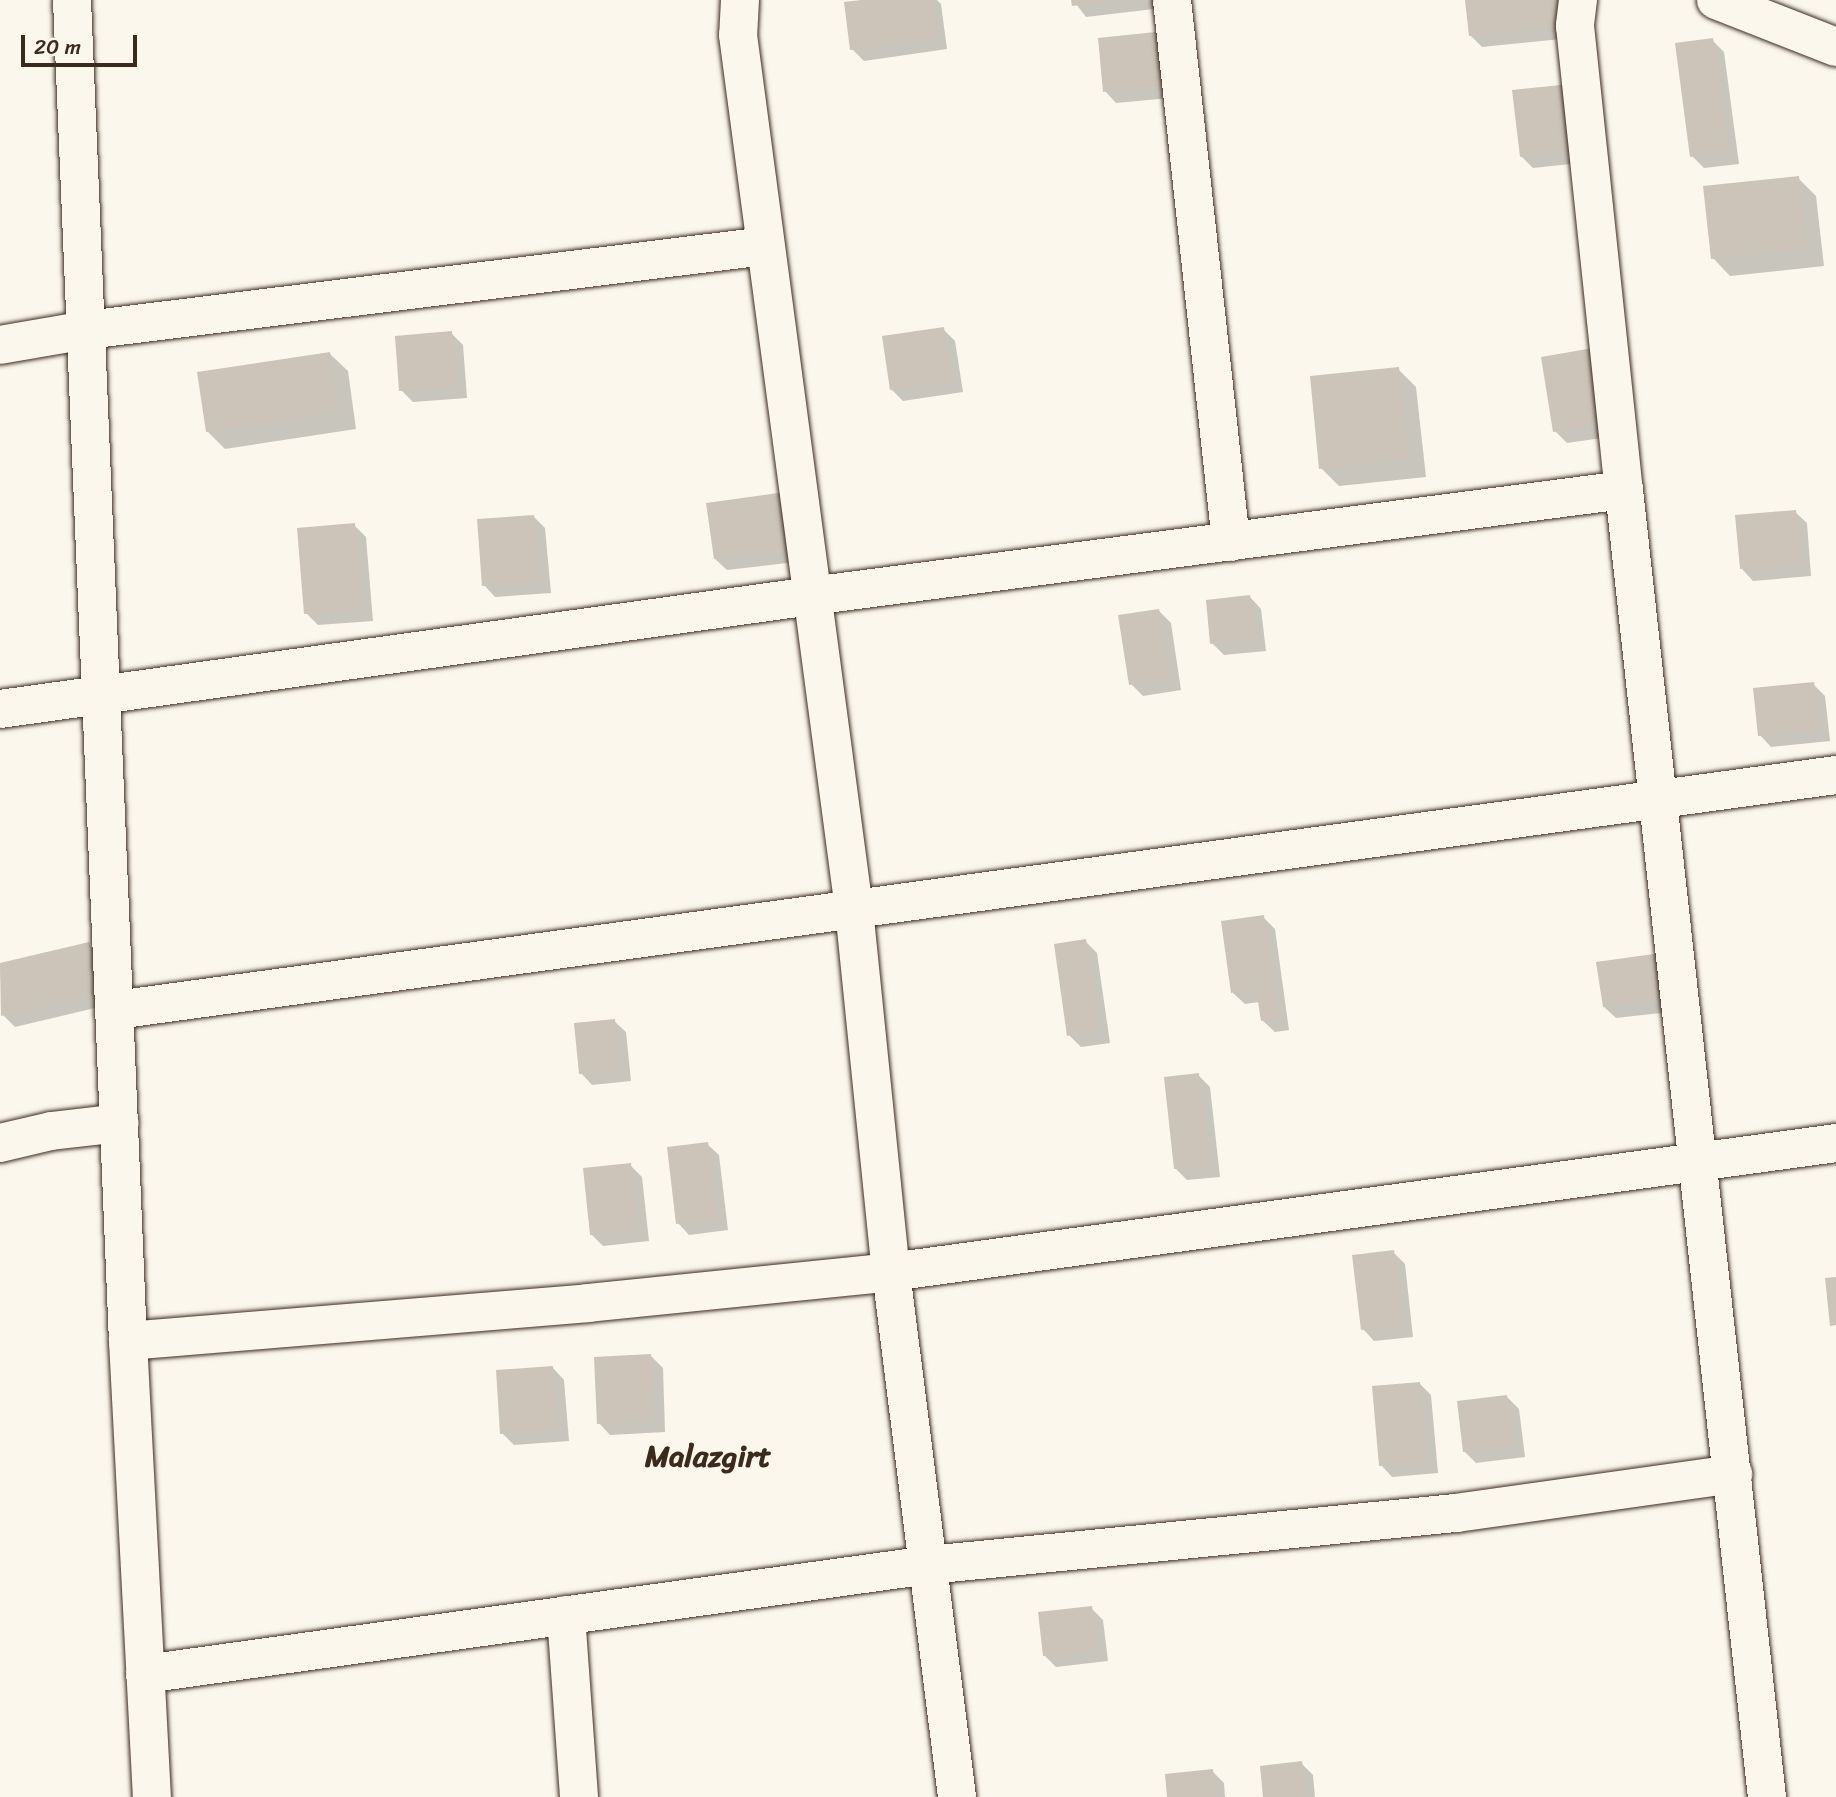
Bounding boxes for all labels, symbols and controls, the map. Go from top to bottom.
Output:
scale bar [24,21,140,65]
text: 20 m [34,28,81,66]
district label: Malazgirt [645,1438,771,1474]

